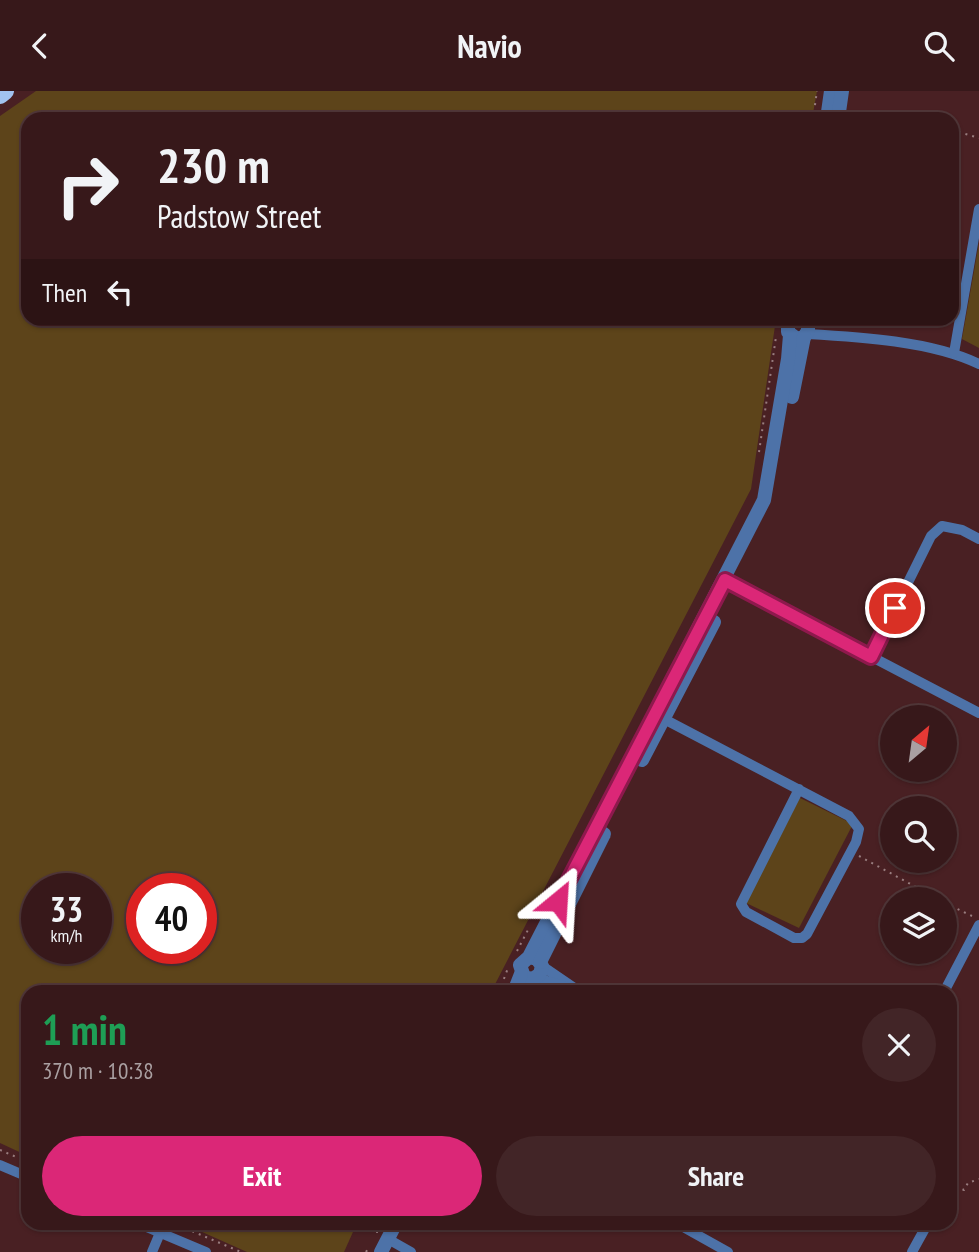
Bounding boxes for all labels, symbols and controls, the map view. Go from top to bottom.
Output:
text: Navio [457,25,522,67]
icon: back [21,27,59,65]
icon: search [920,27,958,65]
text: 230 m [157,133,270,197]
icon: right [42,140,133,231]
text: Padstow Street [157,195,321,237]
icon: left [101,273,139,311]
text: Then [42,276,87,309]
pin [865,578,925,638]
icon: arrive [876,589,914,627]
north arrow [880,705,957,782]
map controls [880,705,957,964]
button: search [880,796,957,873]
position arrow [521,864,595,938]
speed limit sign: 40 [126,873,217,964]
text: 33 [50,886,83,932]
button: layers [880,887,957,964]
text: km/h [51,924,82,947]
text: 1 min [42,1002,127,1057]
button: close [862,1008,936,1082]
text: 370 m · 10:38 [42,1056,154,1085]
button: Exit [42,1136,482,1216]
button: Share [496,1136,936,1216]

